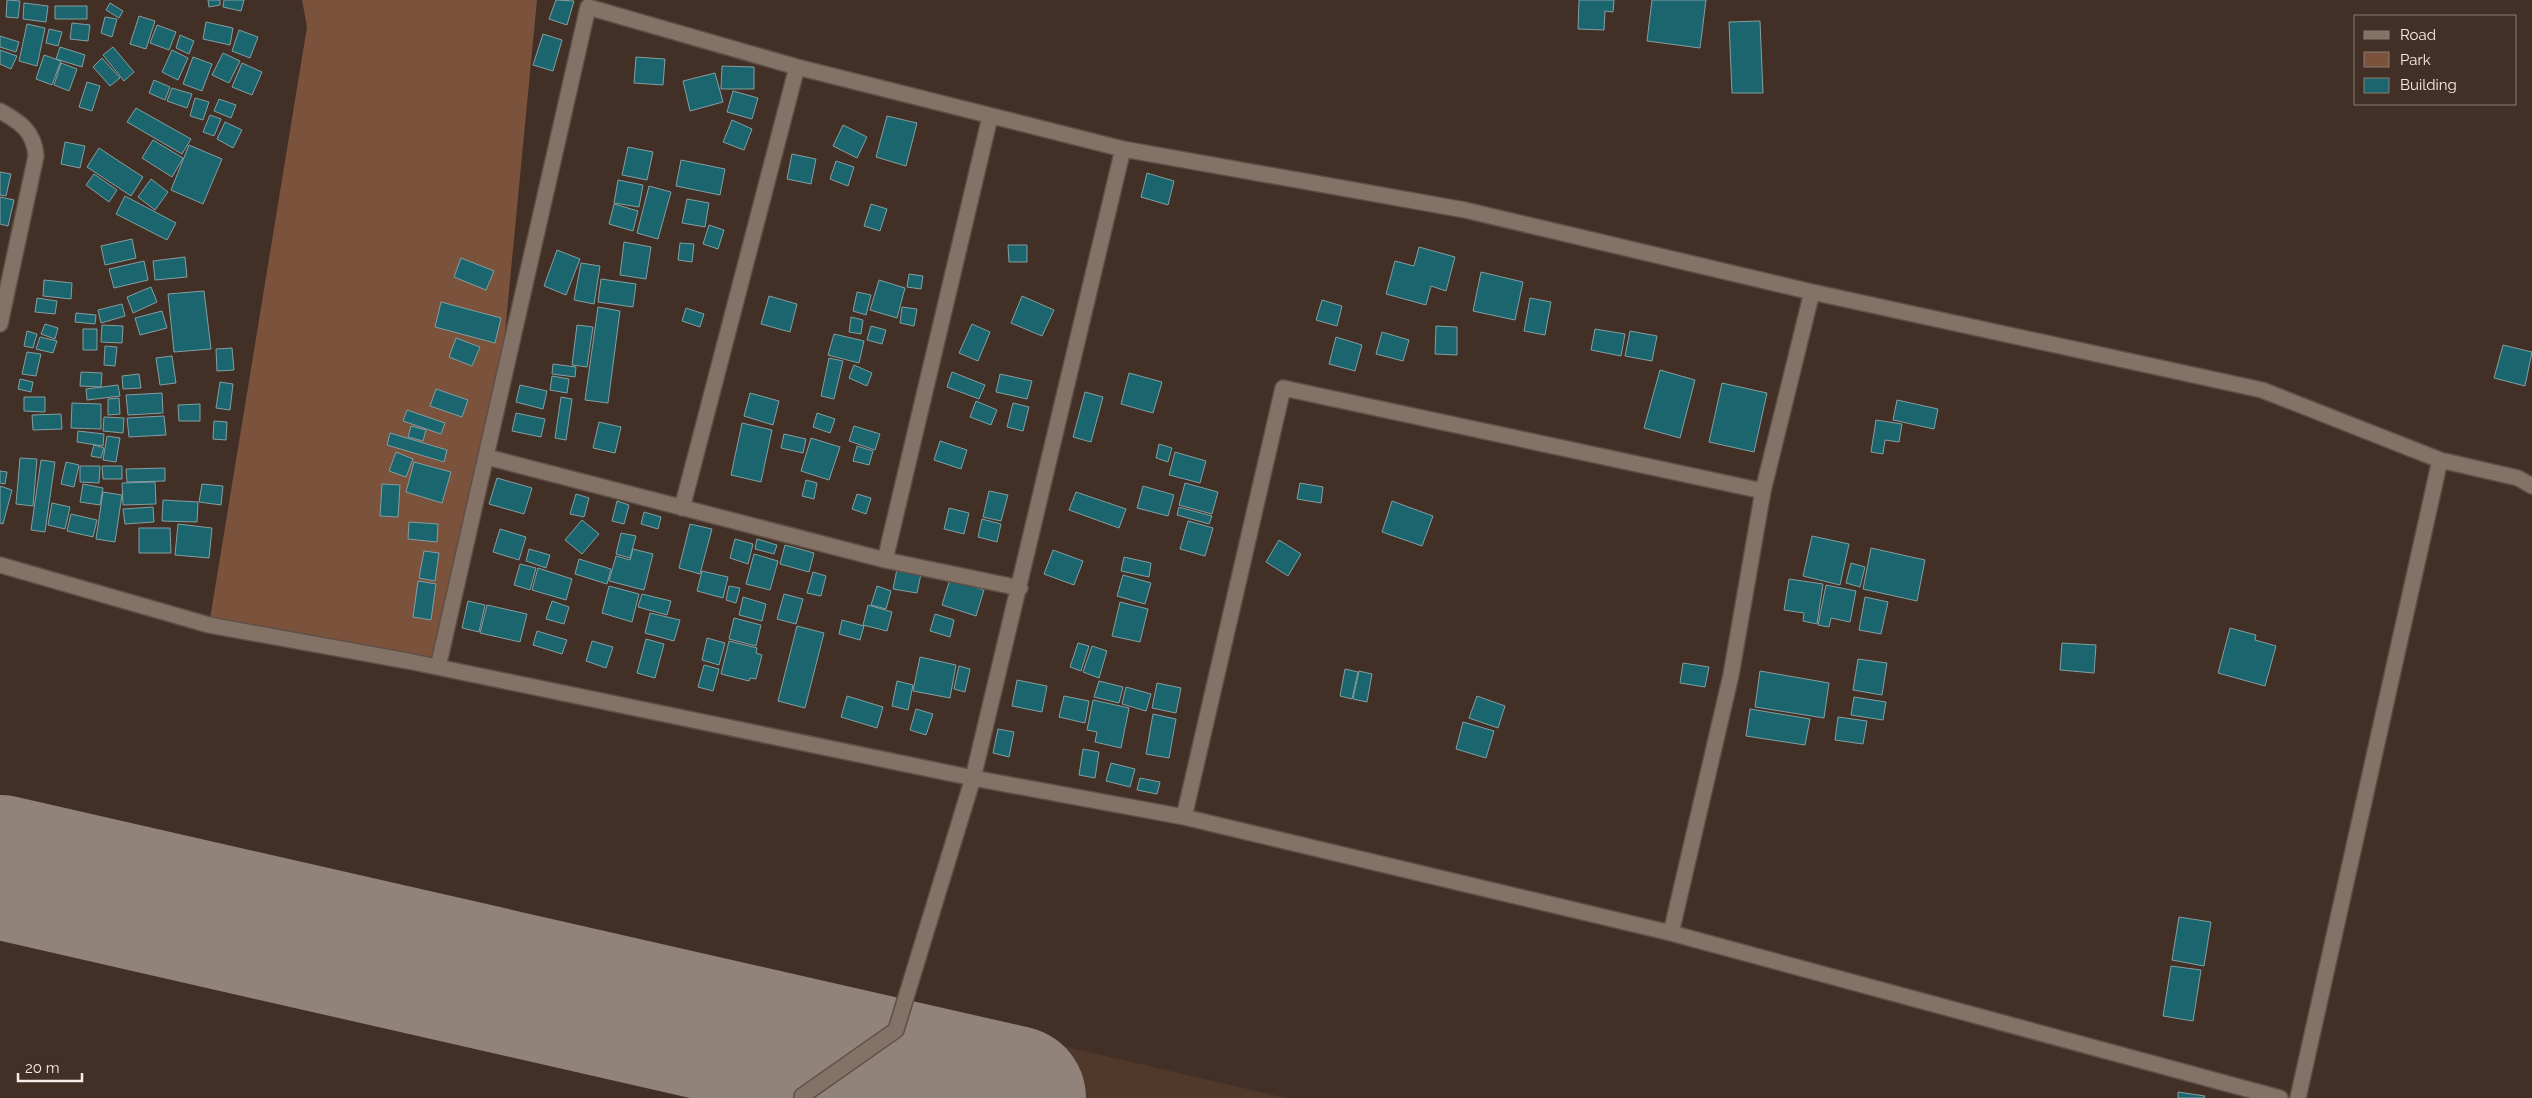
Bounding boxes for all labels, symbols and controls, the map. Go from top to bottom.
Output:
legend [2354,15,2517,105]
text: Road [2400,26,2436,44]
text: Park [2400,51,2431,69]
text: Building [2400,76,2457,94]
scale bar [18,1050,81,1082]
text: 20 m [25,1059,60,1077]

